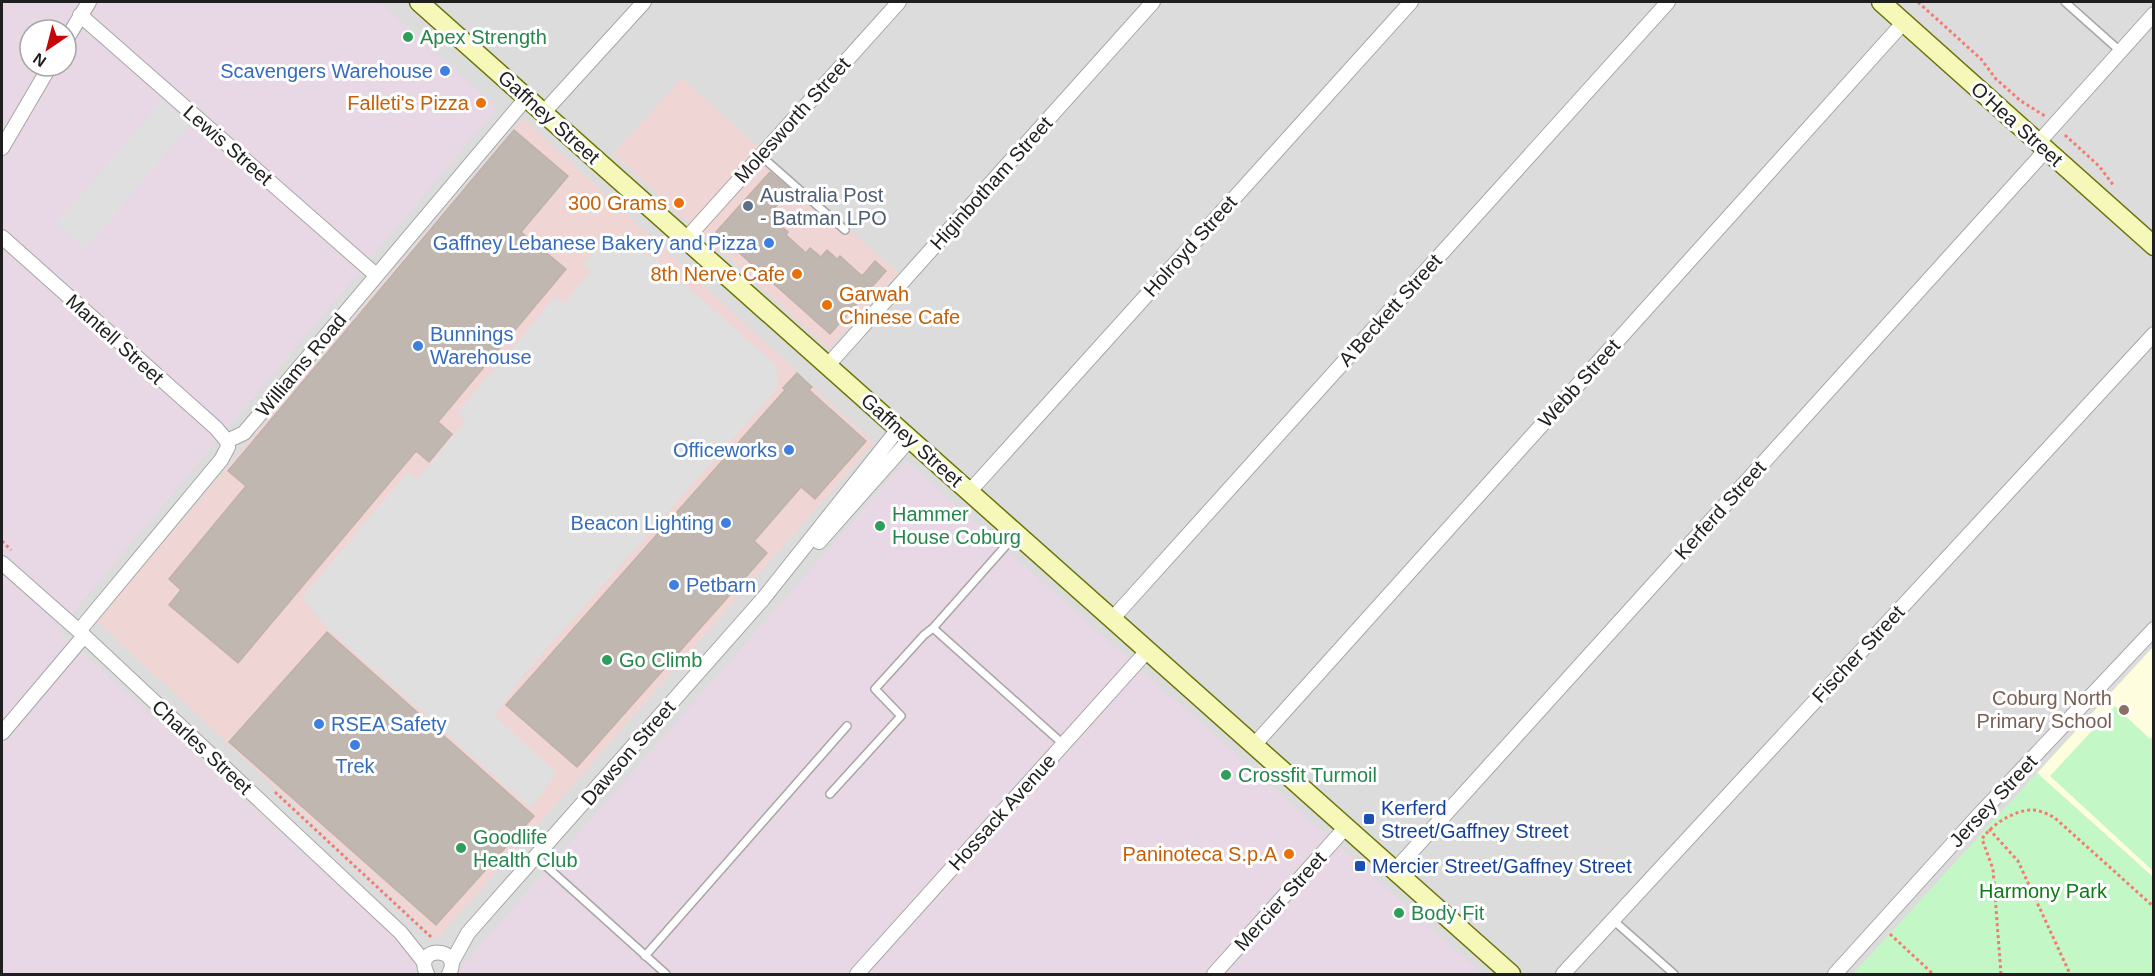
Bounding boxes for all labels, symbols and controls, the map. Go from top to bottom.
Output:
north arrow [18,18,78,78]
place label: Apex Strength [420,26,547,48]
marker: Apex Strength [401,30,415,44]
text: N [30,50,49,70]
street label: Molesworth Street [730,52,854,187]
place label: Scavengers Warehouse [220,60,433,82]
marker: Scavengers Warehouse [438,64,452,78]
street label: Gaffney Street [494,66,604,168]
street label: O'Hea Street [1967,77,2067,171]
place label: Falleti's Pizza [347,92,470,114]
marker: Falleti's Pizza [474,96,488,110]
street label: Lewis Street [179,101,277,190]
street label: Higinbotham Street [926,112,1057,254]
place label: Australia Post - Batman LPO [760,184,887,229]
street label: Holroyd Street [1139,191,1241,301]
place label: 300 Grams [568,192,667,214]
marker: 300 Grams [672,196,686,210]
marker: Australia Post - Batman LPO [741,199,755,213]
place label: Gaffney Lebanese Bakery and Pizza [433,232,758,254]
marker: Gaffney Lebanese Bakery and Pizza [762,236,776,250]
street label: A'Beckett Street [1334,249,1446,370]
place label: 8th Nerve Cafe [650,263,785,285]
marker: 8th Nerve Cafe [790,267,804,281]
place label: Garwah Chinese Cafe [839,283,960,328]
street label: Mantell Street [62,290,169,389]
marker: Garwah Chinese Cafe [820,298,834,312]
street label: Williams Road [251,309,351,421]
place label: Bunnings Warehouse [430,323,532,368]
street label: Webb Street [1534,334,1625,432]
marker: Bunnings Warehouse [411,339,425,353]
street label: Gaffney Street [857,389,967,491]
place label: Officeworks [673,439,777,461]
marker: Officeworks [782,443,796,457]
street label: Kerferd Street [1670,456,1770,564]
place label: Hammer House Coburg [892,503,1021,548]
place label: Beacon Lighting [571,512,714,534]
marker: Beacon Lighting [719,516,733,530]
marker: Hammer House Coburg [873,519,887,533]
place label: Petbarn [686,574,756,596]
marker: Petbarn [667,578,681,592]
street label: Fischer Street [1808,601,1909,707]
place label: Go Climb [619,649,702,671]
marker: Go Climb [600,653,614,667]
place label: Coburg North Primary School [1976,687,2112,732]
street label: Charles Street [148,695,257,799]
street label: Dawson Street [577,696,680,810]
marker: Coburg North Primary School [2117,703,2131,717]
place label: RSEA Safety [331,713,447,735]
marker: RSEA Safety [312,717,326,731]
marker: Trek [348,738,362,752]
street label: Hossack Avenue [944,749,1060,875]
street label: Jersey Street [1945,750,2042,852]
place label: Trek [335,755,376,777]
place label: Crossfit Turmoil [1238,764,1377,786]
marker: Crossfit Turmoil [1219,768,1233,782]
place label: Kerferd Street/Gaffney Street [1381,797,1569,842]
marker: Kerferd Street/Gaffney Street [1362,812,1376,826]
place label: Goodlife Health Club [473,826,578,871]
marker: Goodlife Health Club [454,841,468,855]
place label: Paninoteca S.p.A [1122,843,1278,865]
street label: Mercier Street [1230,847,1330,955]
marker: Paninoteca S.p.A [1282,847,1296,861]
place label: Mercier Street/Gaffney Street [1372,855,1632,877]
marker: Mercier Street/Gaffney Street [1353,859,1367,873]
park label: Harmony Park [1979,880,2108,902]
place label: Body Fit [1411,902,1485,924]
marker: Body Fit [1392,906,1406,920]

